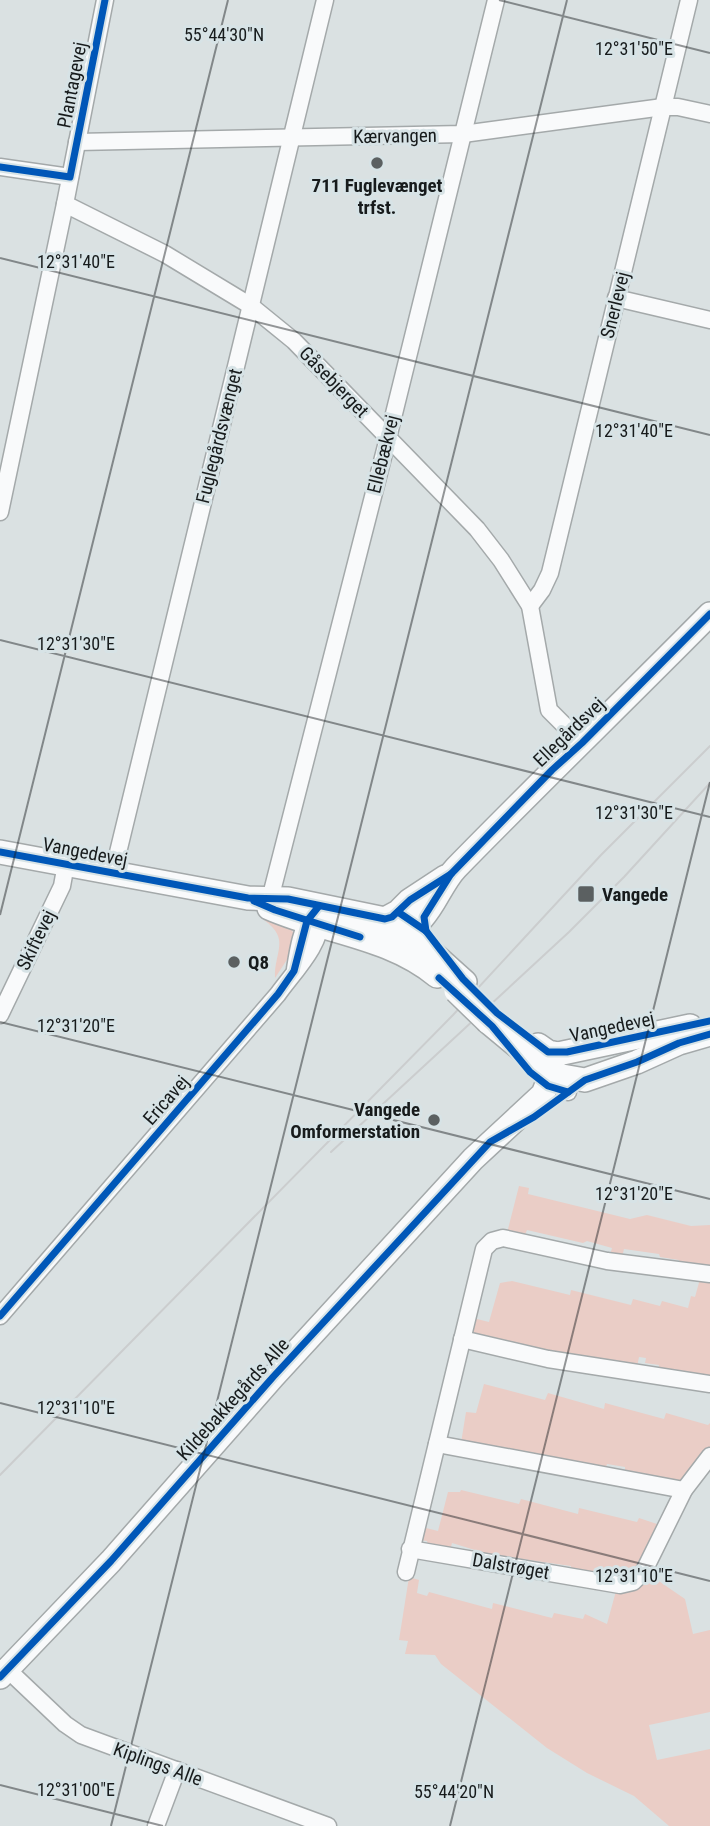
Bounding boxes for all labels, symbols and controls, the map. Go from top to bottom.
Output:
text: 55°44'30"N [184,24,264,45]
text: 12°31'50"E [595,38,673,59]
street label: Plantagevej [52,40,92,130]
street label: Kærvangen [353,124,437,148]
marker: 711 Fuglevænget trfst. [369,155,385,171]
place label: 711 Fuglevænget trfst. [312,174,443,219]
text: 12°31'40"E [37,251,115,272]
street label: Snerlevej [596,269,634,341]
street label: Gåsebjerget [294,342,374,422]
street label: Fuglegårdsvænget [191,366,247,506]
street label: Ellebækvej [362,412,404,496]
text: 12°31'40"E [595,420,673,441]
text: 12°31'30"E [37,633,115,654]
street label: Ellegårdsvej [528,692,610,772]
text: 12°31'30"E [595,802,673,823]
street label: Vangedevej [41,832,129,872]
place label: Vangede [602,883,668,906]
marker: Vangede [576,884,596,904]
street label: Skiftevej [12,906,60,974]
place label: Q8 [248,951,269,974]
marker: Q8 [226,954,242,970]
street label: Vangedevej [567,1007,657,1047]
text: 12°31'20"E [37,1015,115,1036]
street label: Ericavej [138,1070,194,1130]
place label: Vangede Omformerstation [290,1098,420,1143]
marker: Vangede Omformerstation [426,1112,442,1128]
text: 12°31'20"E [595,1183,673,1204]
street label: Kildebakkegårds Alle [172,1333,294,1465]
text: 12°31'10"E [37,1397,115,1418]
street label: Dalstrøget [471,1548,551,1584]
text: 12°31'10"E [595,1565,673,1586]
street label: Kiplings Alle [110,1737,206,1791]
text: 12°31'00"E [37,1779,115,1800]
text: 55°44'20"N [414,1781,494,1802]

